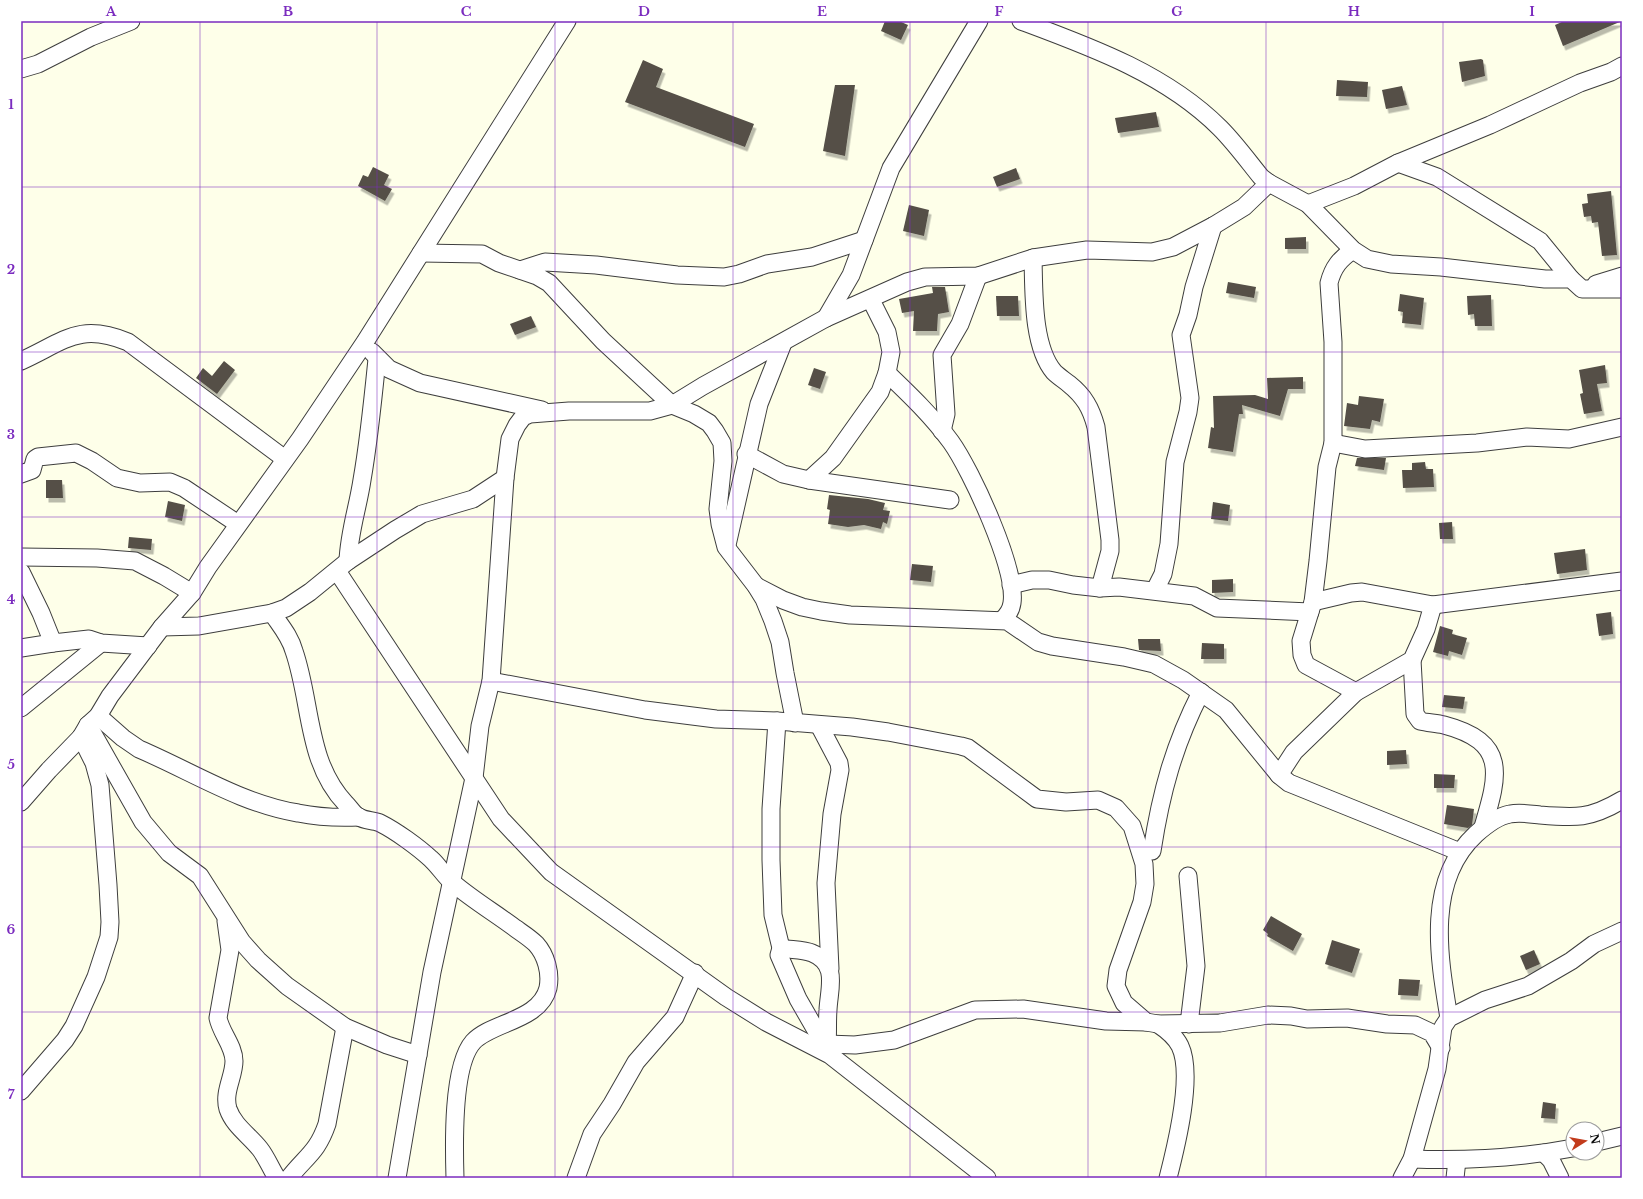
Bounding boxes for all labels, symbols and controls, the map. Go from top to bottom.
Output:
text: A [105,3,117,20]
text: B [283,3,293,20]
text: C [461,3,472,20]
text: D [638,3,650,20]
text: E [817,3,827,20]
text: F [995,3,1004,20]
text: G [1171,3,1183,20]
text: H [1348,3,1360,20]
text: I [1529,3,1535,20]
text: 1 [8,96,14,113]
text: 2 [7,261,15,278]
text: 3 [7,426,15,443]
text: 4 [7,591,16,608]
text: 5 [7,756,15,773]
text: 6 [7,921,16,938]
text: 7 [8,1086,15,1103]
north arrow [1565,1121,1605,1161]
text: N [1587,1133,1603,1146]

